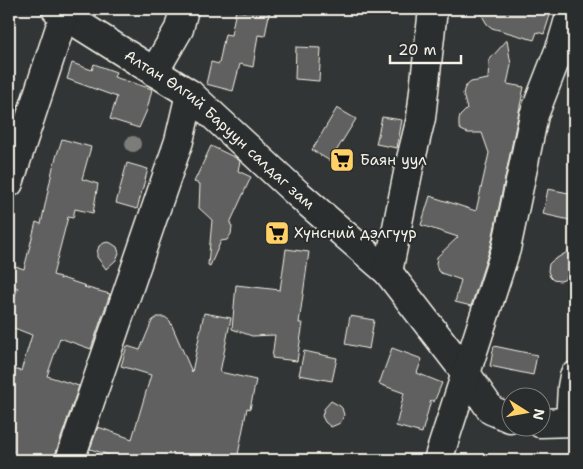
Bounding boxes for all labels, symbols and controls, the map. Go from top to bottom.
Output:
scale bar [390,32,462,64]
text: 20 m [398,40,437,60]
street label: Алтан Өлгий Баруун салдаг зам [121,45,319,214]
supermarket icon: Баян уул [329,147,355,173]
place label: Баян уул [360,150,427,170]
supermarket icon: Хүнсний дэлгүүр [264,220,290,246]
place label: Хүнсний дэлгүүр [294,223,417,243]
north arrow [500,386,550,436]
text: N [529,407,549,422]

